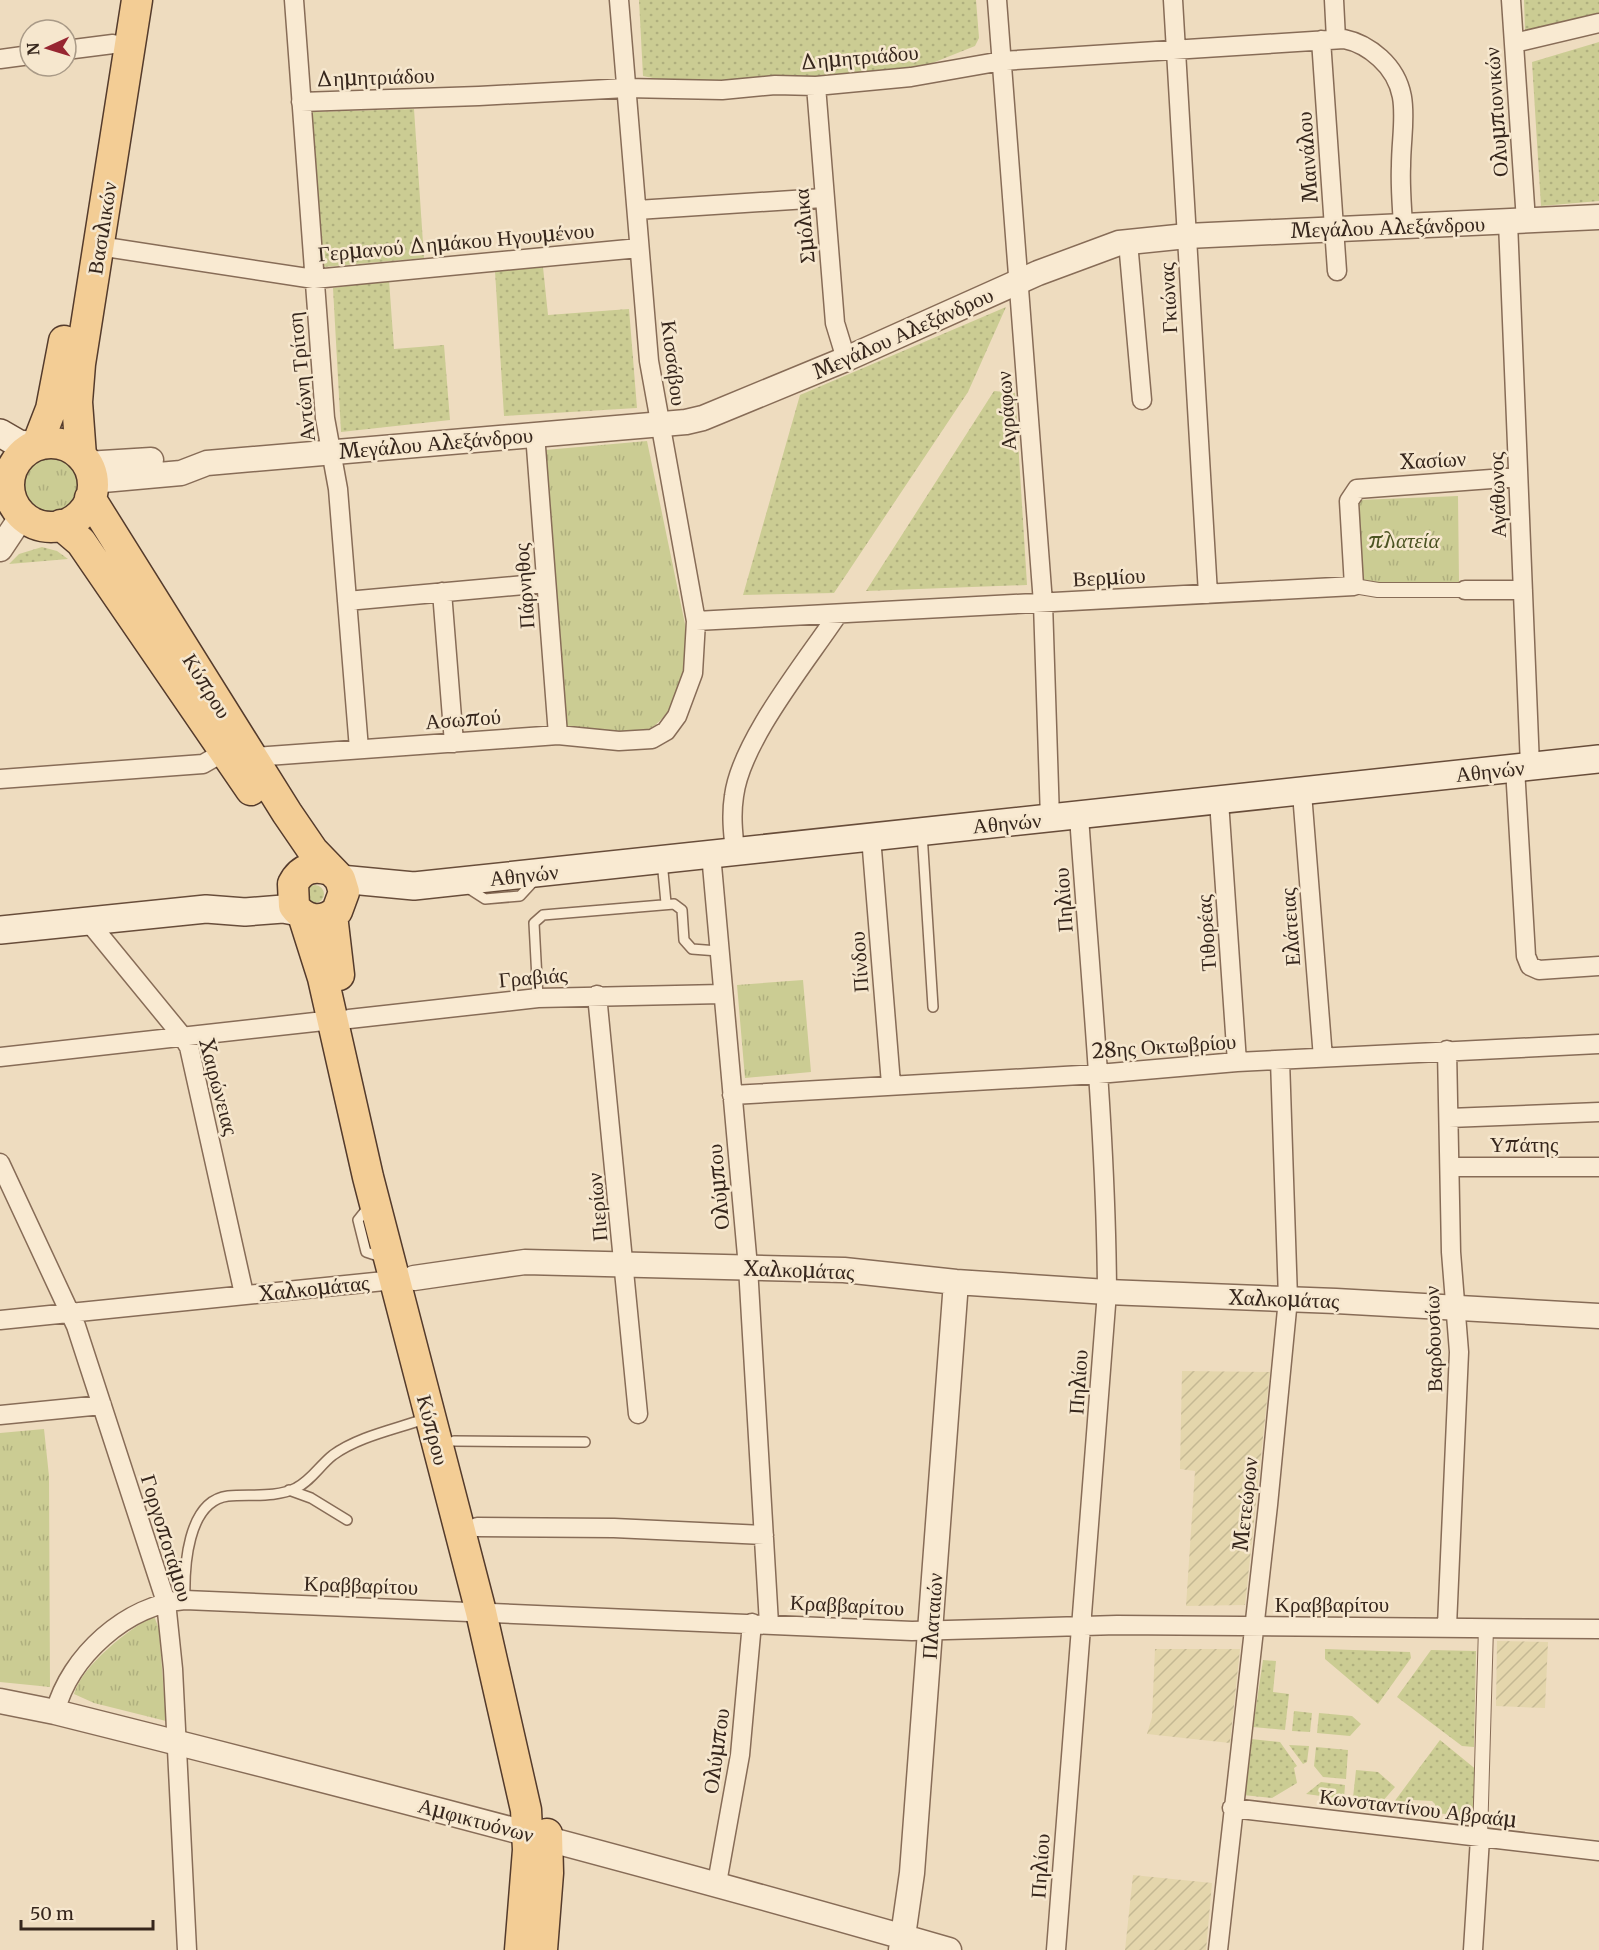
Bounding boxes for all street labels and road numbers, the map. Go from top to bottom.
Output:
street label: Δημητριάδου [798,38,920,76]
street label: Ολυμπιονικών [1478,46,1514,178]
street label: Δημητριάδου [315,61,435,93]
street label: Μαινάλου [1290,111,1324,203]
street label: Βασιλικών [81,180,123,276]
street label: Σμόλικα [787,187,821,265]
street label: Μεγάλου Αλεξάνδρου [1290,210,1486,244]
street label: Γερμανού Δημάκου Ηγουμένου [317,216,595,268]
street label: Γκιώνας [1153,261,1183,334]
street label: Μεγάλου Αλεξάνδρου [809,281,997,385]
street label: Αντώνη Τρίτση [281,311,321,443]
street label: Κισσάβου [655,319,693,407]
street label: Αγράφων [990,370,1022,452]
street label: Μεγάλου Αλεξάνδρου [338,421,534,465]
street label: Χασίων [1399,445,1467,475]
street label: Αγάθωνος [1482,451,1512,539]
street label: Πάρνηθος [507,541,540,630]
street label: Βερμίου [1072,562,1146,592]
street label: Κύπρου [177,648,237,724]
street label: Ασωπού [424,703,502,735]
street label: Αθηνών [1454,754,1526,788]
street label: Αθηνών [971,807,1043,839]
street label: Αθηνών [488,858,560,892]
street label: Πηλίου [1047,867,1079,933]
street label: Ελάτειας [1274,886,1306,967]
street label: Τιθορέας [1190,893,1222,972]
street label: Πίνδου [843,931,875,993]
street label: Γραβιάς [497,960,569,993]
street label: 28ης Οκτωβρίου [1091,1027,1237,1065]
street label: Χαιρώνειας [193,1036,245,1139]
street label: Υπάτης [1490,1131,1559,1158]
street label: Ολύμπου [701,1143,735,1231]
street label: Πιερίων [581,1171,613,1243]
street label: Χαλκομάτας [743,1255,856,1285]
street label: Χαλκομάτας [258,1269,371,1307]
street label: Χαλκομάτας [1228,1284,1341,1314]
street label: Βαρδουσίων [1418,1285,1448,1393]
street label: Πηλίου [1062,1349,1094,1415]
street label: Κύπρου [411,1392,455,1468]
street label: Μετεώρων [1227,1456,1263,1552]
street label: Γοργοποτάμου [135,1471,199,1605]
street label: Κραββαρίτου [303,1570,419,1600]
street label: Πλαταιών [916,1572,948,1660]
street label: Κραββαρίτου [789,1589,905,1621]
street label: Κραββαρίτου [1275,1591,1389,1618]
street label: Ολύμπου [697,1706,735,1796]
street label: Κωνσταντίνου Αβραάμ [1318,1782,1518,1834]
street label: Αμφικτυόνων [415,1792,537,1848]
street label: Πηλίου [1024,1833,1056,1899]

